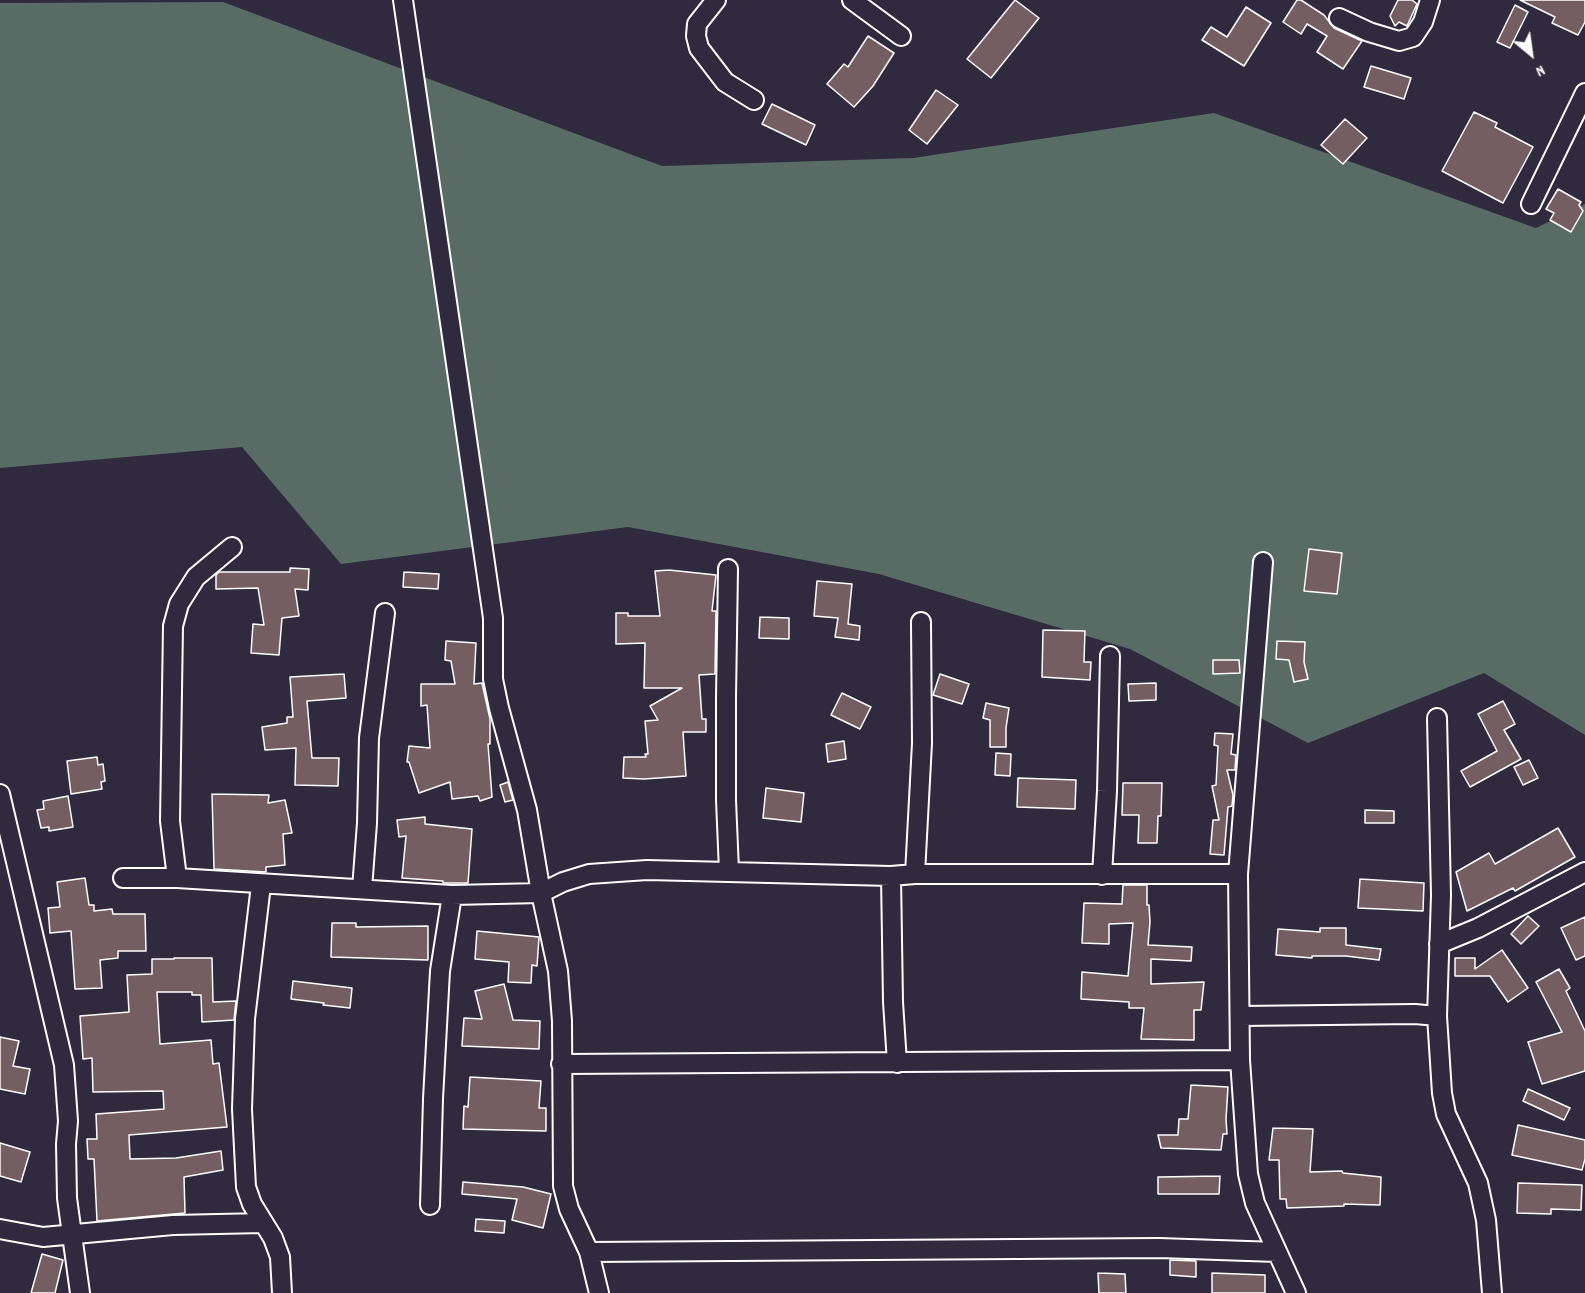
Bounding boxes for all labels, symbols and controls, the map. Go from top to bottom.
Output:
north arrow [1501,24,1561,84]
text: N [1531,58,1549,82]

